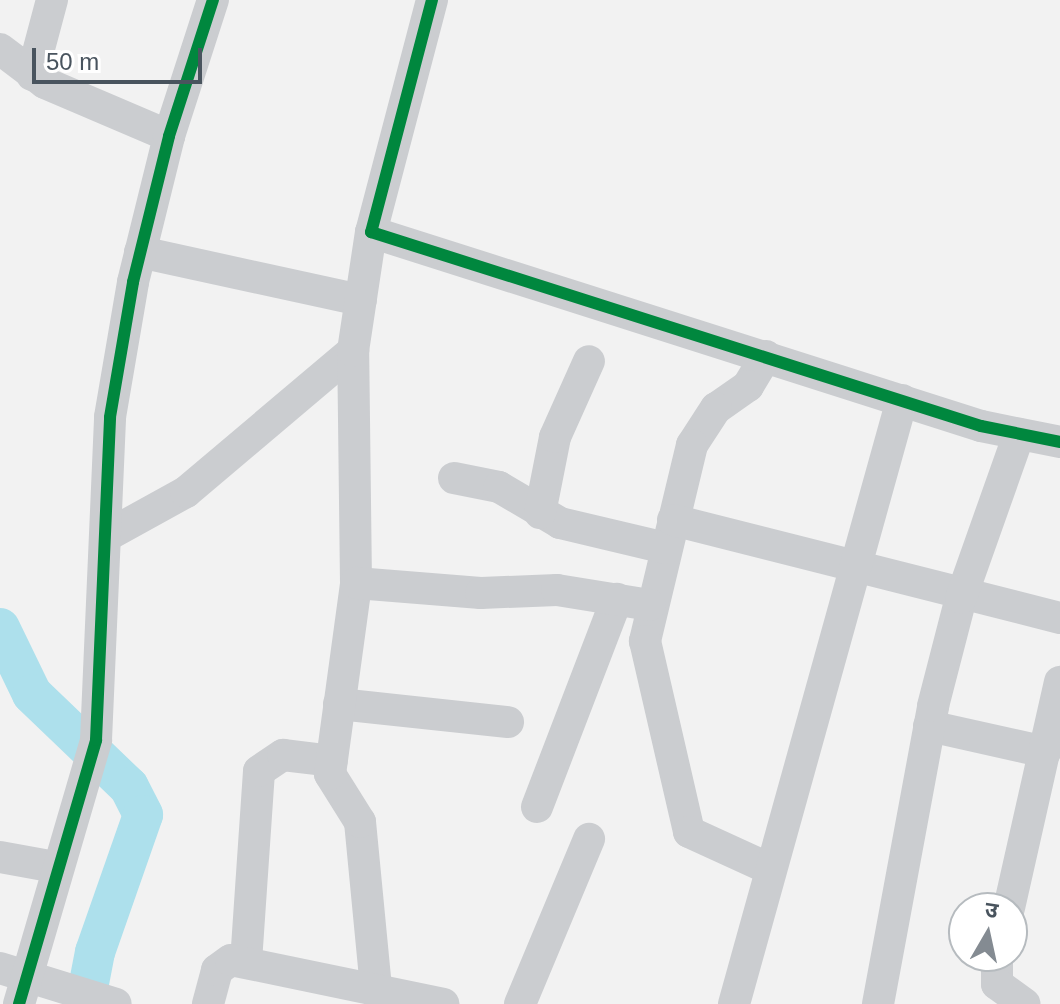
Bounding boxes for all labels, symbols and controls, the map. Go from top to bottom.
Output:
scale bar [36,32,206,82]
text: 50 m [46,48,99,75]
north arrow [948,892,1028,972]
text: उ [983,896,1000,923]

